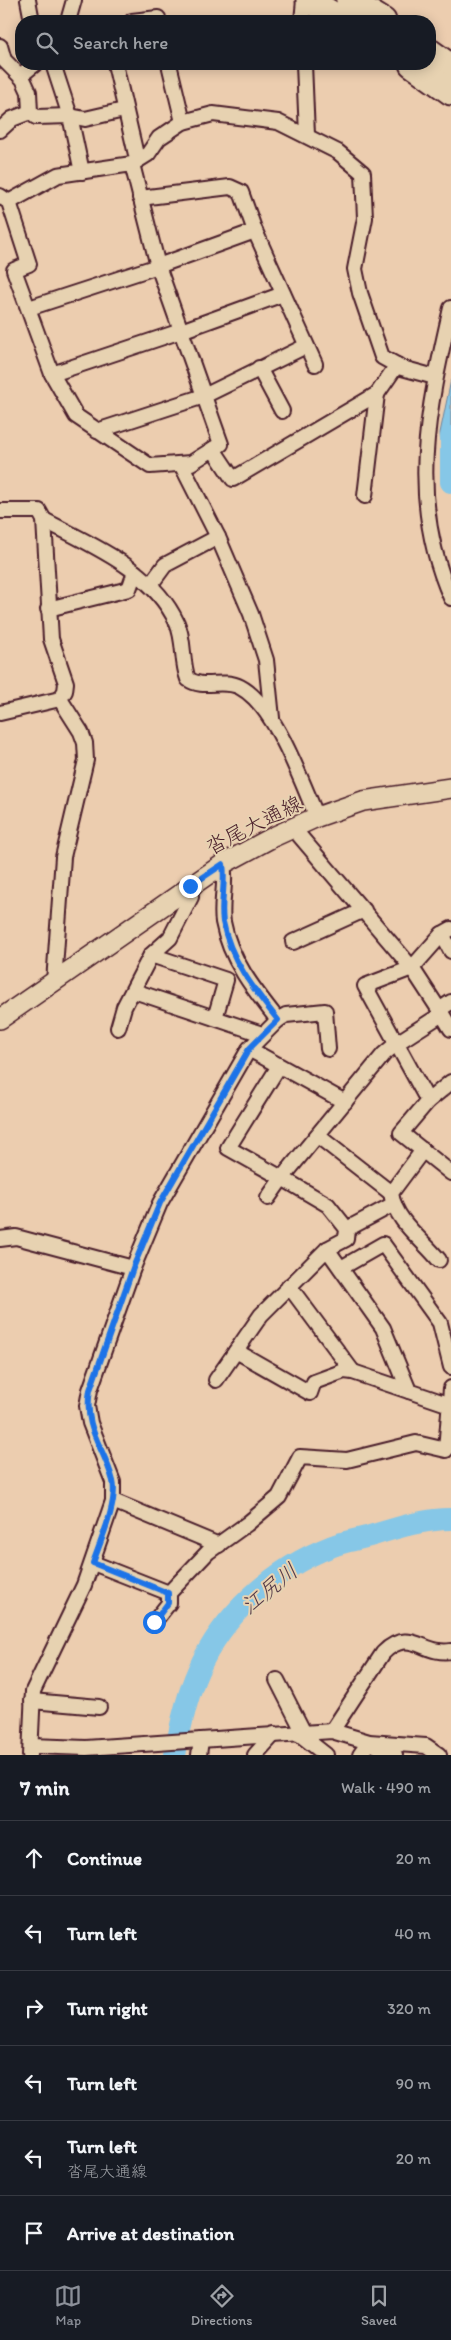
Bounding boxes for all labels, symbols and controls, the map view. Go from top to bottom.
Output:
search box [15,15,436,70]
icon: search [33,29,61,57]
text: Search here [73,31,168,54]
street label: 沓尾大通線 [201,790,306,860]
route end [179,875,202,898]
water label: 江尻川 [235,1557,303,1620]
route start [143,1611,166,1634]
text: 7 min [20,1775,69,1800]
text: Walk · 490 m [341,1778,431,1797]
icon: ahead [20,1844,48,1872]
text: Continue [67,1847,142,1870]
text: 20 m [396,1849,431,1868]
icon: left [20,1919,48,1947]
text: Turn left [67,1922,137,1945]
text: 40 m [394,1924,431,1943]
icon: right [20,1994,48,2022]
text: Turn right [67,1997,148,2020]
text: 320 m [387,1999,431,2018]
icon: left [20,2069,48,2097]
text: Turn left [67,2072,137,2095]
text: 90 m [396,2074,431,2093]
text: Turn left [67,2135,137,2158]
icon: left [20,2144,48,2172]
text: 20 m [396,2149,431,2168]
text: 沓尾大通線 [67,2162,147,2181]
icon: arrive [20,2219,48,2247]
text: Arrive at destination [67,2222,234,2245]
tab: Map [54,2282,82,2329]
tab: Directions [191,2282,252,2329]
tab: Saved [361,2282,397,2329]

